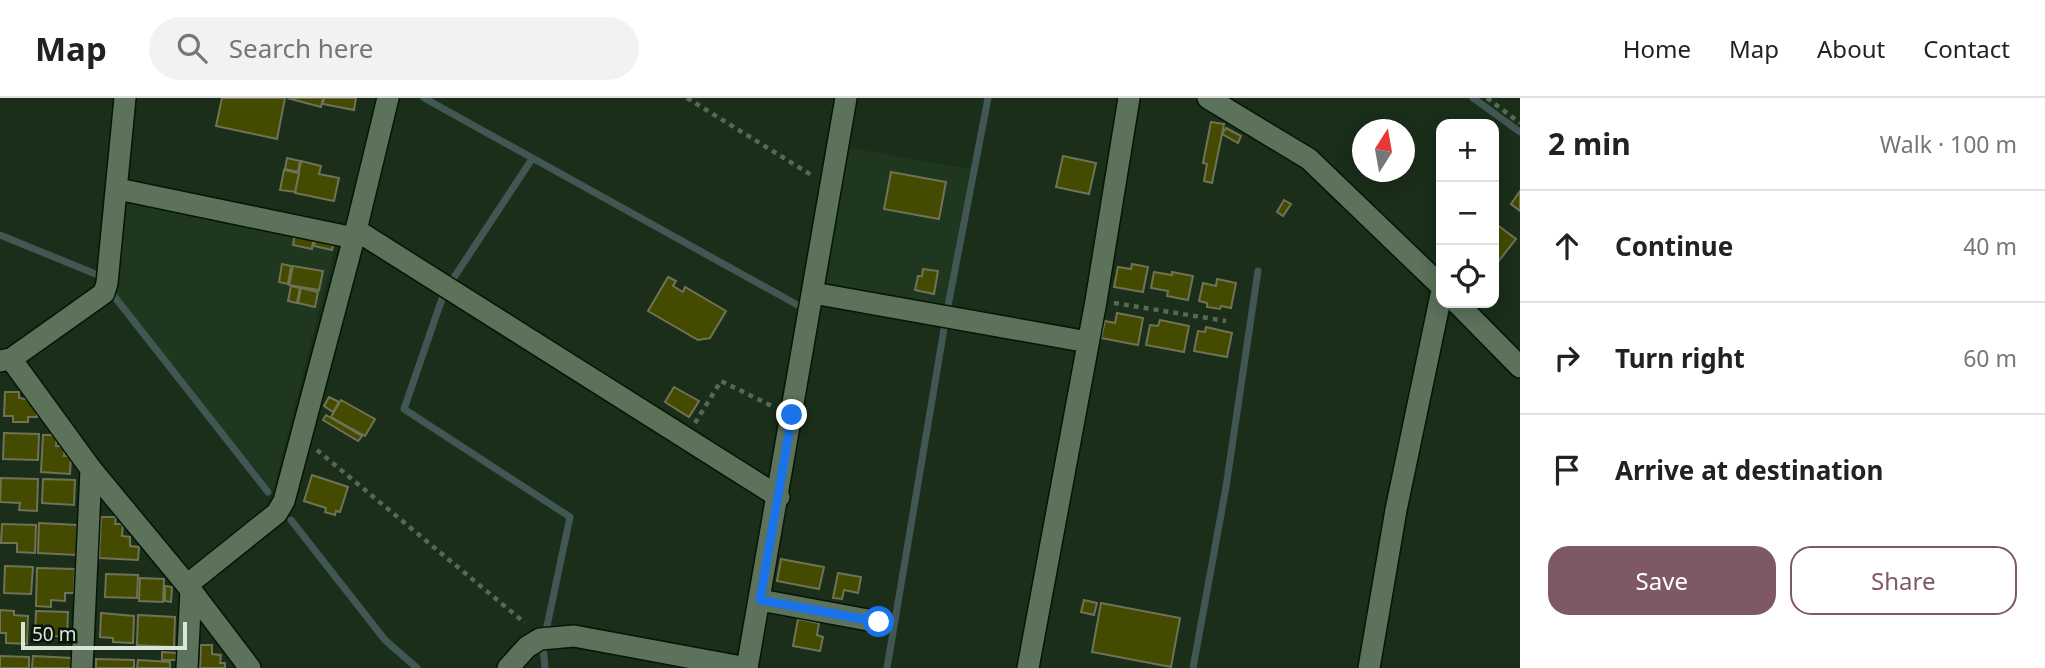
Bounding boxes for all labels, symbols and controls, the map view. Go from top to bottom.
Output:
search box [149,17,639,80]
text: Map [35,26,107,71]
icon: search [173,29,211,67]
text: Search here [229,30,373,66]
text: Home [1623,32,1691,65]
text: Map [1729,32,1779,65]
text: About [1817,32,1885,65]
text: Contact [1923,32,2010,65]
north arrow [1352,119,1415,182]
map controls [1436,119,1499,308]
button: + [1436,119,1499,182]
text: 2 min [1548,123,1631,164]
text: Walk · 100 m [1880,128,2017,160]
button: − [1436,182,1499,245]
icon: ahead [1548,227,1586,265]
text: Continue [1615,228,1733,264]
text: 40 m [1963,230,2017,262]
button: locate [1436,245,1499,308]
icon: right [1548,339,1586,377]
text: Turn right [1615,340,1745,376]
text: 60 m [1963,342,2017,374]
route end [776,399,807,430]
icon: arrive [1548,451,1586,489]
text: Arrive at destination [1615,452,1884,488]
button: Save [1548,546,1776,615]
button: Share [1790,546,2017,615]
route start [863,606,894,637]
scale bar [21,619,187,651]
text: 50 m [32,621,76,647]

